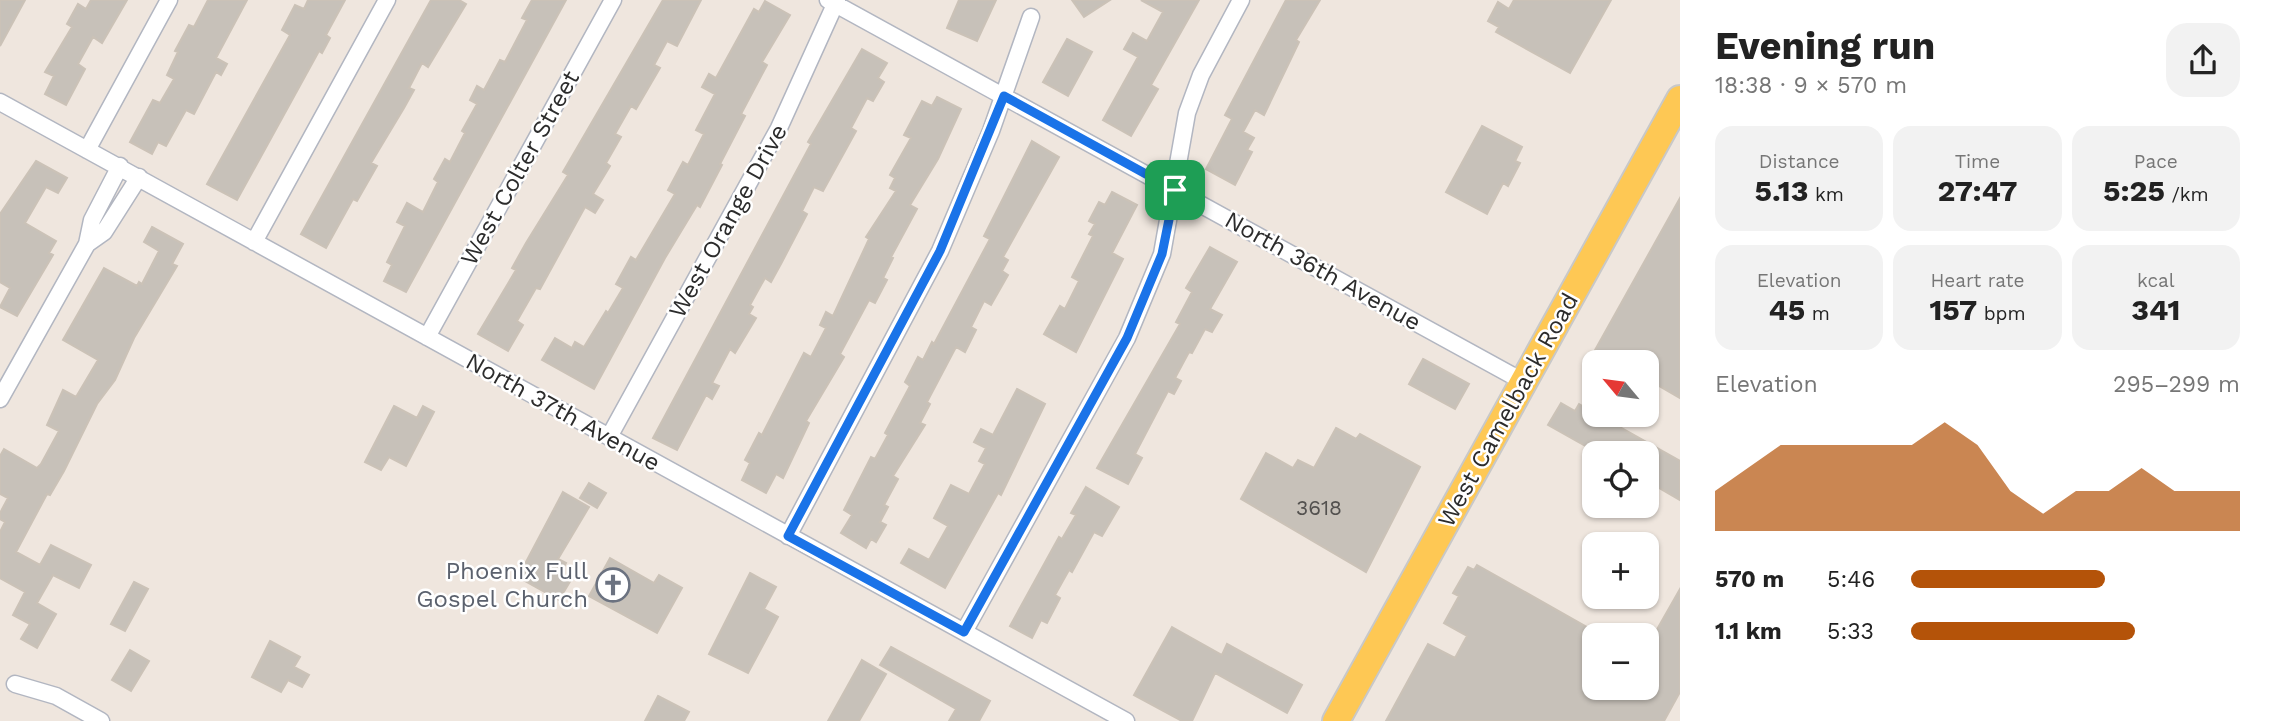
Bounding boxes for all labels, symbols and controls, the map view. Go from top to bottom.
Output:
button: share [2166,23,2240,97]
text: Evening run [1715,24,1935,68]
street label: West Colter Street [455,66,585,270]
text: 18:38 · 9 × 570 m [1715,72,1907,99]
street label: West Orange Drive [663,119,793,323]
text: Distance [1759,150,1840,173]
text: Time [1955,150,2000,173]
text: Pace [2134,150,2178,173]
pin [1145,160,1205,220]
icon: arrive [1156,171,1194,209]
text: 5.13 [1755,173,1808,208]
text: 27:47 [1937,173,2018,208]
text: 5:25 [2103,173,2165,208]
text: km [1808,183,1844,206]
text: /km [2165,183,2209,206]
street label: North 36th Avenue [1220,206,1426,336]
text: Elevation [1757,269,1842,292]
text: Heart rate [1931,269,2024,292]
text: kcal [2137,269,2175,292]
street label: West Camelback Road [1432,288,1584,532]
text: 45 [1768,292,1805,327]
text: 157 [1929,292,1977,327]
text: 341 [2131,292,2181,327]
text: m [1805,302,1830,325]
text: bpm [1977,302,2026,325]
street label: North 37th Avenue [461,347,665,477]
north arrow [1582,350,1659,427]
map controls [1582,350,1659,700]
text: Elevation [1715,371,1818,398]
text: 295–299 m [2113,371,2240,398]
button: locate [1582,441,1659,518]
house number: 3618 [1296,495,1342,520]
button: + [1582,532,1659,609]
place label: Phoenix Full Gospel Church [416,557,589,613]
church icon: Phoenix Full Gospel Church [594,566,632,604]
text: 570 m [1715,566,1784,593]
text: 5:46 [1827,566,1875,593]
text: 1.1 km [1715,618,1782,645]
text: 5:33 [1827,618,1874,645]
button: − [1582,623,1659,700]

